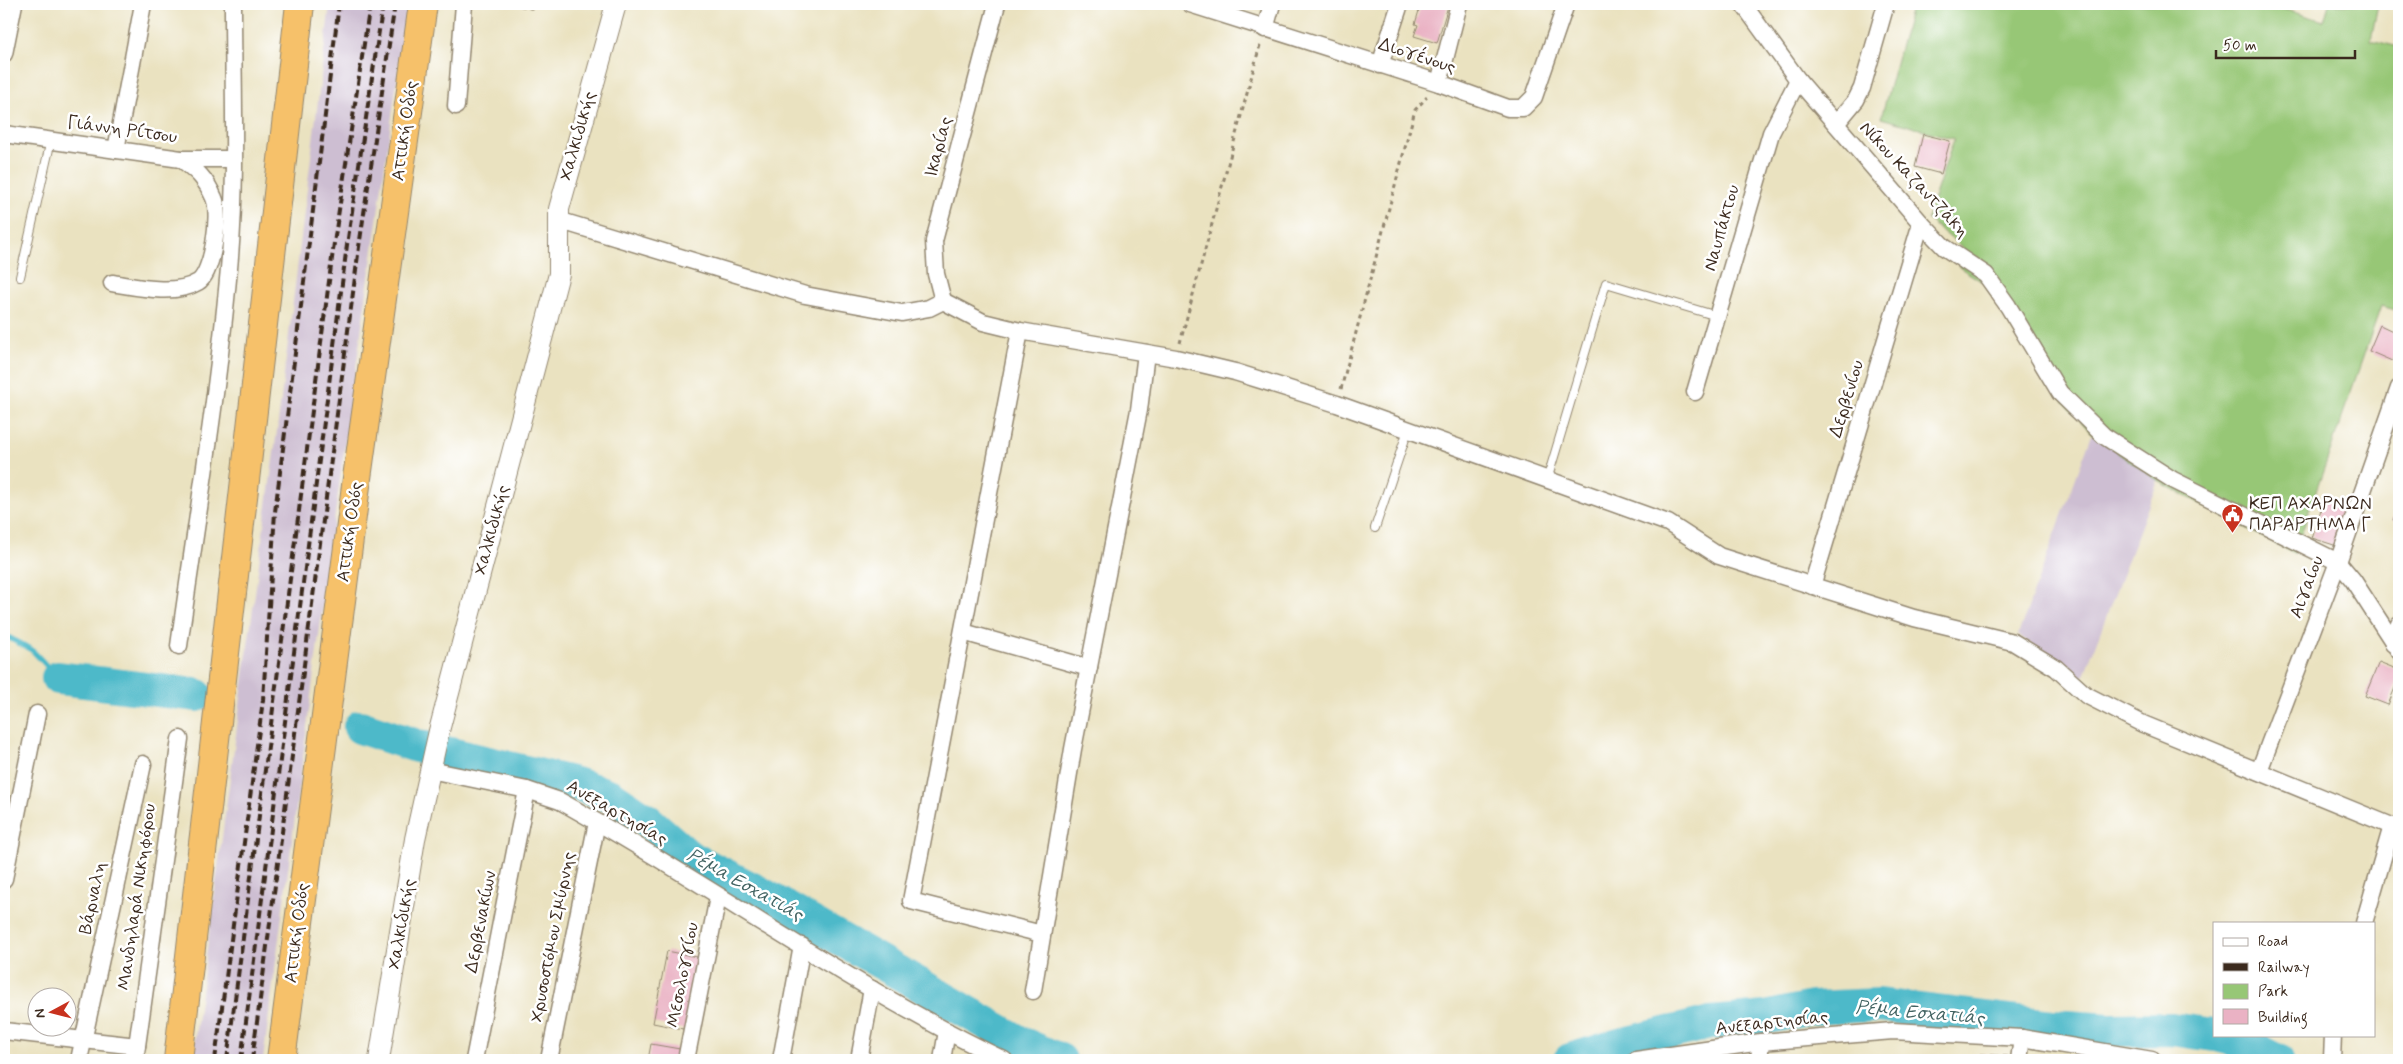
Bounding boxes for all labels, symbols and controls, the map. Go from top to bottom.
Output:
scale bar [2216,28,2354,60]
street label: Διογένους [1375,31,1459,80]
text: 50 m [2223,36,2257,56]
street label: Αττική Οδός [386,79,424,183]
street label: Χαλκιδικής [554,88,602,183]
street label: Γιάννη Ρίτσου [65,110,179,150]
street label: Ικαρίας [919,114,959,180]
street label: Νίκου Καζαντζάκη [1854,117,1974,243]
street label: Ναυπάκτου [1698,182,1746,274]
street label: Δερβενίου [1824,357,1870,441]
street label: Αττική Οδός [331,480,369,584]
street label: Χαλκιδικής [469,482,516,577]
place label: ΚΕΠ ΑΧΑΡΝΩΝ ΠΑΡΑΡΤΗΜΑ Γ [2249,492,2372,537]
public building icon: ΚΕΠ ΑΧΑΡΝΩΝ ΠΑΡΑΡΤΗΜΑ Γ [2221,502,2245,533]
street label: Αιγαίου [2284,552,2330,622]
street label: Ανεξαρτησίας [562,774,672,852]
street label: Μανδηλαρά Νικηφόρου [112,802,162,992]
water label: Ρέμα Εσχατιάς [682,843,809,928]
street label: Χρυσοστόμου Σμύρνης [525,850,581,1024]
street label: Βάρναλη [74,859,112,937]
street label: Δερβενακίων [459,869,503,975]
street label: Χαλκιδικής [382,877,422,971]
street label: Αττική Οδός [279,881,315,984]
street label: Μεσολογγίου [661,920,705,1030]
legend [2213,922,2376,1036]
text: Road [2258,932,2288,952]
text: Railway [2258,958,2310,978]
text: Park [2258,982,2288,1002]
north arrow [28,986,78,1036]
water label: Ρέμα Εσχατιάς [1855,995,1987,1031]
street label: Ανεξαρτησίας [1715,1005,1830,1041]
text: N [31,1008,50,1019]
text: Building [2258,1008,2308,1029]

